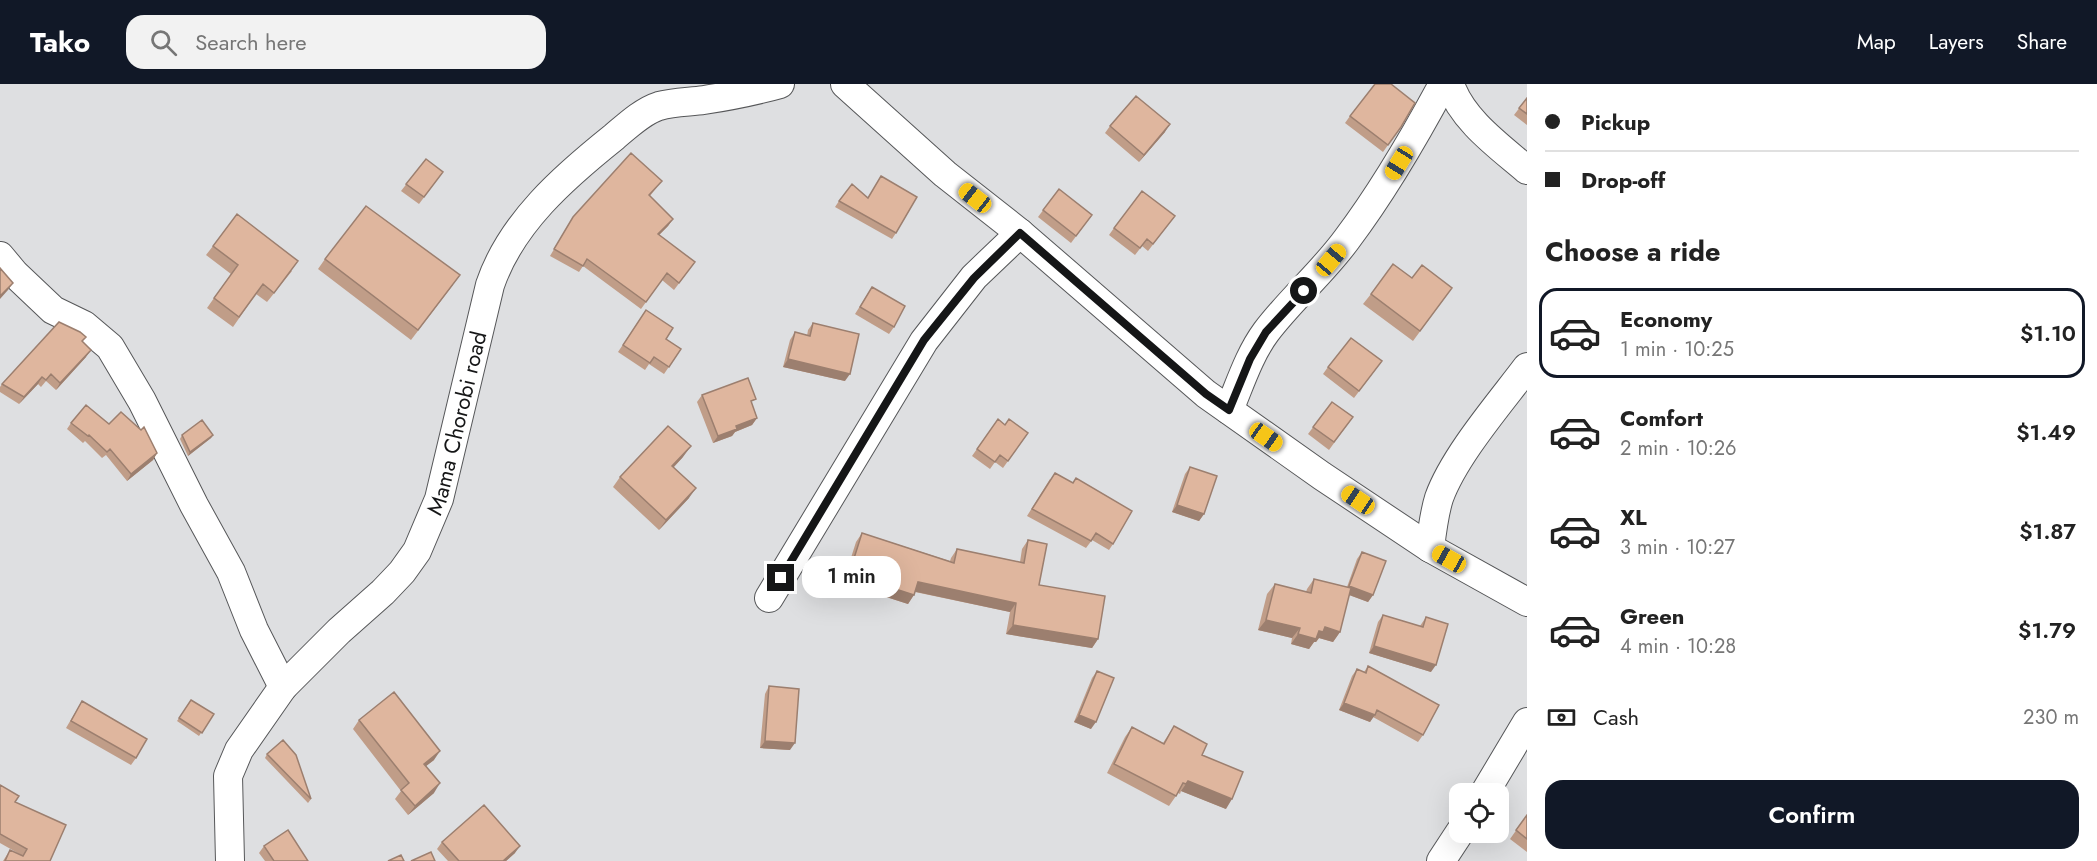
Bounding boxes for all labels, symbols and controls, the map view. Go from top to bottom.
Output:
search box [126,15,546,69]
text: Tako [30,22,90,63]
icon: search [147,26,180,59]
text: Search here [195,26,307,58]
text: Map [1857,27,1896,57]
text: Layers [1929,27,1984,57]
text: Share [2017,27,2067,57]
text: Pickup [1581,106,1650,138]
car [1382,143,1416,183]
text: Drop-off [1581,164,1665,196]
car [955,180,995,216]
text: Choose a ride [1545,232,1720,271]
car [1313,240,1349,280]
route start [1290,277,1317,304]
text: Economy [1620,303,1712,335]
icon: car [1548,306,1602,360]
text: $1.10 [2020,317,2076,349]
street label: Mama Chorobi road [418,328,494,520]
text: 1 min · 10:25 [1620,335,1734,364]
text: Comfort [1620,402,1703,434]
icon: car [1548,405,1602,459]
text: $1.49 [2016,416,2076,448]
car [1246,419,1286,455]
text: 2 min · 10:26 [1620,434,1737,463]
car [1338,482,1378,518]
text: XL [1620,501,1647,533]
icon: car [1548,504,1602,558]
text: $1.87 [2019,515,2076,547]
text: 3 min · 10:27 [1620,533,1735,562]
car [1429,542,1469,576]
callout: 1 min [802,557,901,599]
text: 1 min [827,562,876,591]
route end [767,564,794,591]
text: Green [1620,600,1684,632]
icon: car [1548,603,1602,657]
text: $1.79 [2018,614,2076,646]
text: 4 min · 10:28 [1620,632,1736,661]
icon: cash [1545,701,1578,734]
text: Cash [1593,701,1639,733]
text: 230 m [2023,703,2079,732]
button: Confirm [1545,780,2079,849]
map controls [1449,783,1509,843]
button: locate [1449,783,1509,843]

